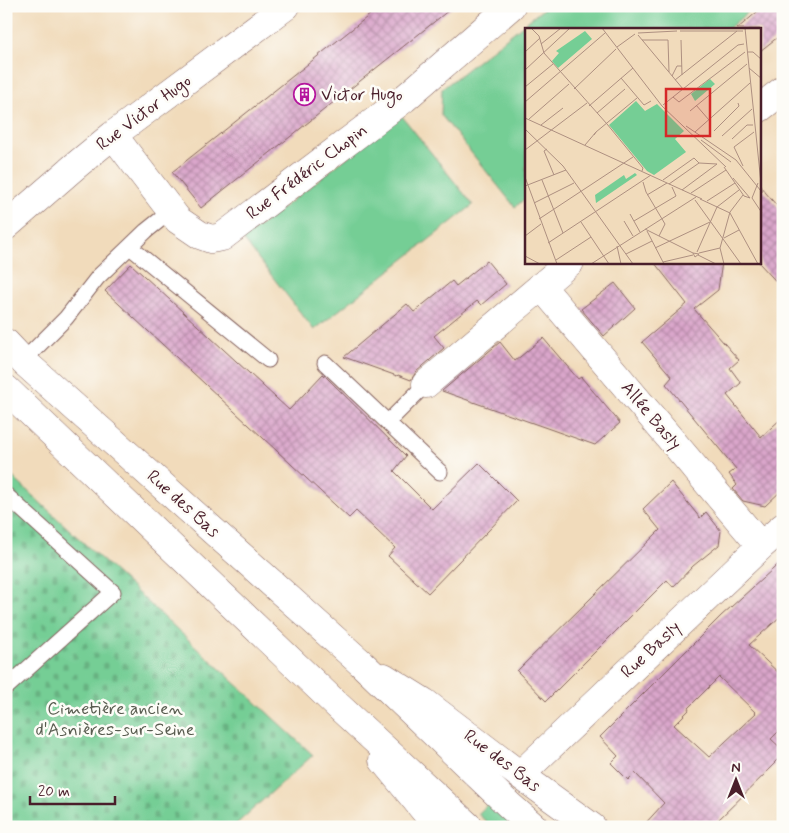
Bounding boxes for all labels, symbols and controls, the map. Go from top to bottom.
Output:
inset map [525,28,762,264]
street label: Rue Victor Hugo [91,69,197,158]
building icon: Victor Hugo [293,83,317,107]
place label: Victor Hugo [321,83,403,108]
street label: Rue Frédéric Chopin [241,118,373,226]
street label: Allée Basly [615,377,687,455]
street label: Rue des Bas [141,465,225,543]
street label: Rue Basly [616,616,686,684]
park label: Cimetière ancien d'Asnières-sur-Seine [35,697,195,742]
street label: Rue des Bas [459,724,545,798]
north arrow [712,756,762,806]
text: N [731,759,741,777]
scale bar [30,773,115,805]
text: 20 m [38,782,70,802]

